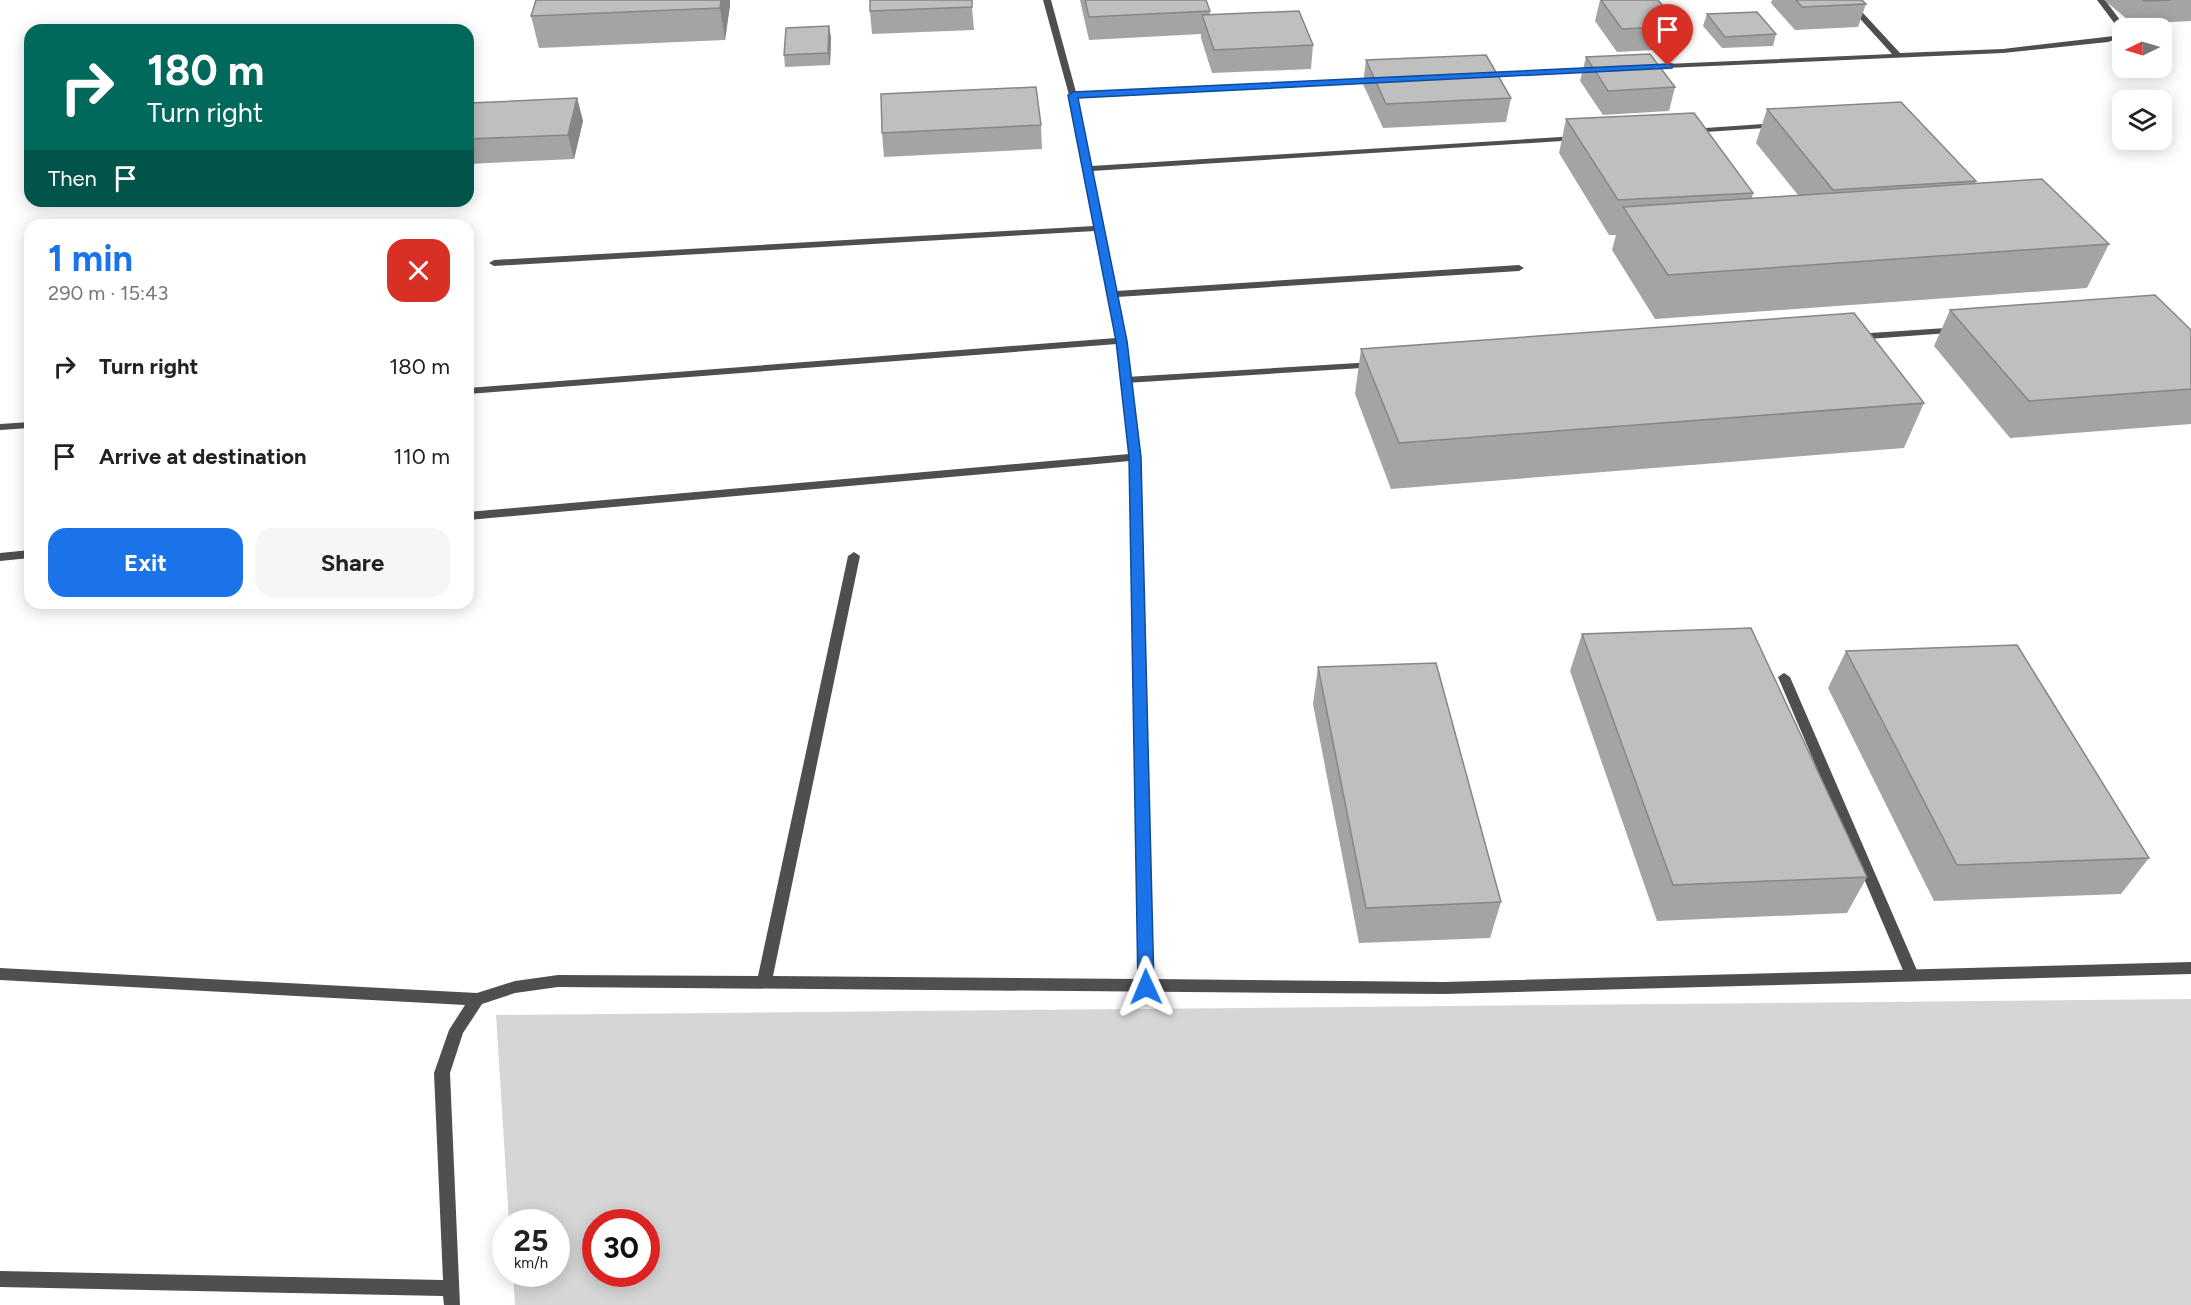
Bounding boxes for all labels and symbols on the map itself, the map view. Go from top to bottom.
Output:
pin [1642,4,1693,66]
north arrow [2112,18,2172,78]
position arrow [1114,955,1178,1019]
speed limit sign: 30 [582,1209,660,1287]

